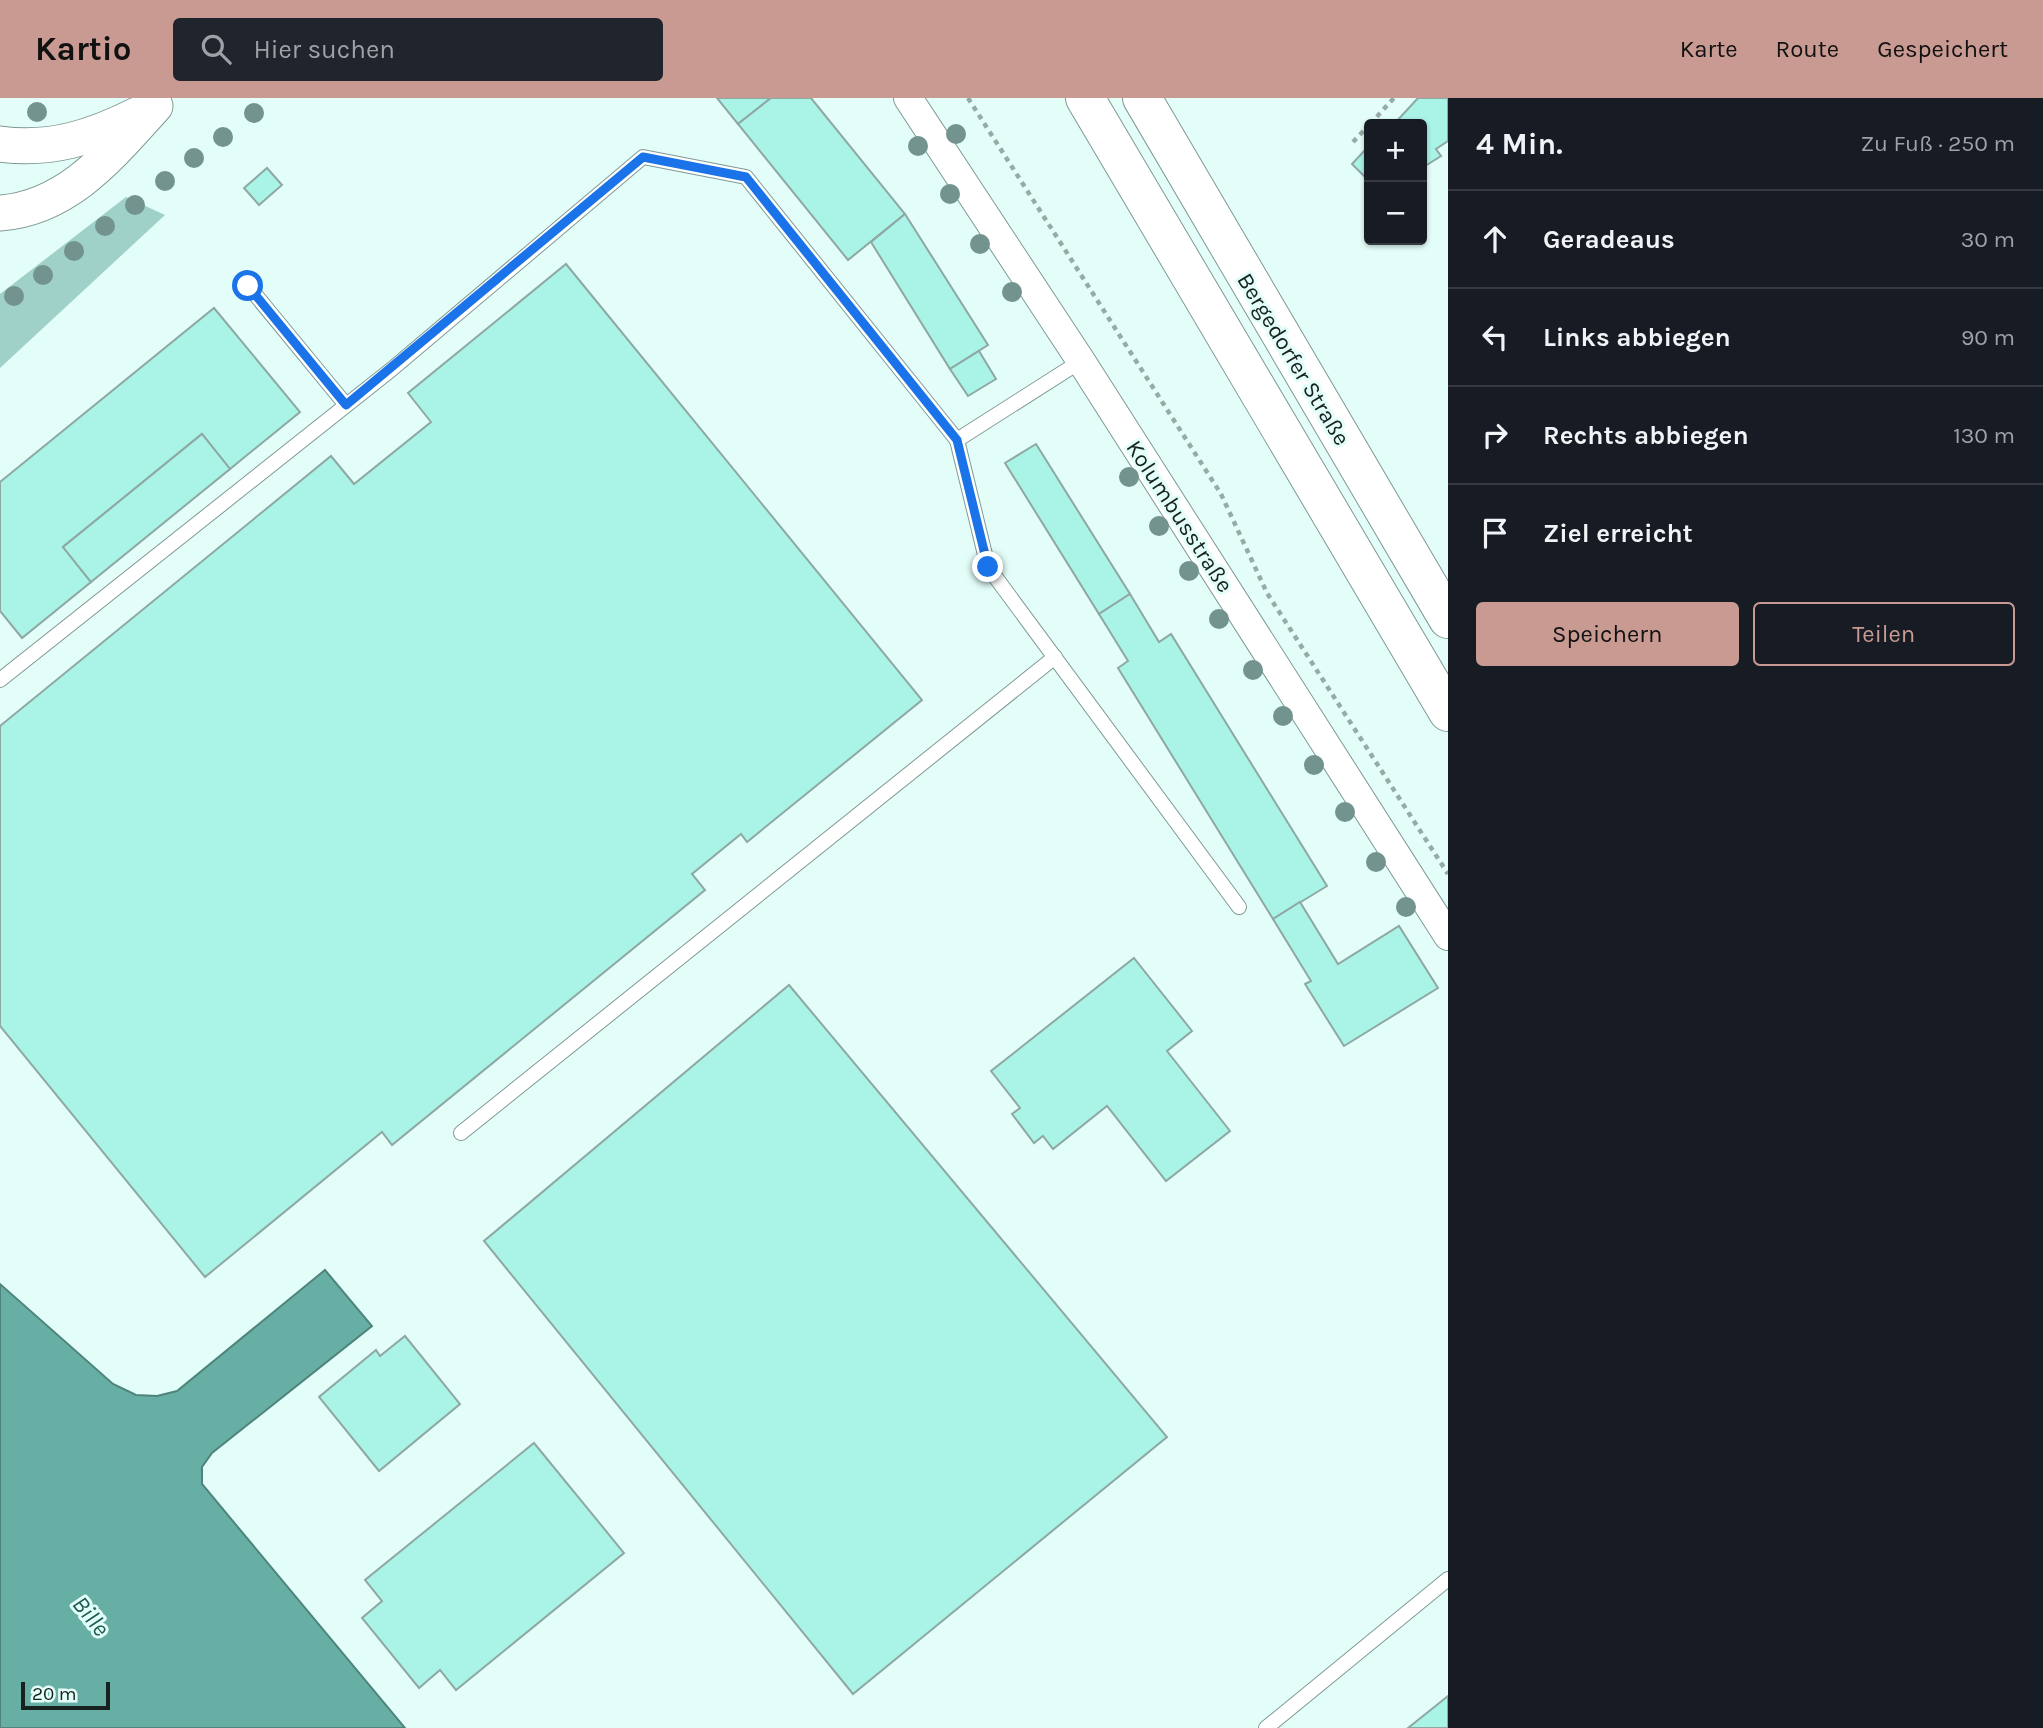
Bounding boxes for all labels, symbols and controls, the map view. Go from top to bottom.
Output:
search box [173,18,663,81]
text: Kartio [35,30,131,68]
icon: search [197,30,235,68]
text: Hier suchen [253,34,395,65]
text: Karte [1680,35,1738,63]
text: Route [1776,35,1839,63]
text: Gespeichert [1877,35,2008,63]
map controls [1364,119,1427,245]
button: + [1364,119,1427,182]
text: 4 Min. [1476,126,1563,162]
text: Zu Fuß · 250 m [1860,130,2015,157]
button: − [1364,182,1427,245]
icon: ahead [1476,220,1514,258]
text: Geradeaus [1543,224,1675,255]
text: 30 m [1961,226,2015,253]
street label: Bergedorfer Straße [1231,268,1356,450]
route start [232,270,263,301]
icon: left [1476,318,1514,356]
text: Links abbiegen [1543,322,1731,353]
text: 90 m [1961,324,2015,351]
icon: right [1476,416,1514,454]
text: Rechts abbiegen [1543,420,1749,451]
text: 130 m [1953,422,2015,449]
street label: Kolumbusstraße [1120,435,1239,597]
icon: arrive [1476,514,1514,552]
text: Ziel erreicht [1543,518,1693,549]
route end [972,551,1003,582]
button: Speichern [1476,602,1739,666]
button: Teilen [1753,602,2015,666]
water label: Bille [67,1590,115,1642]
scale bar [21,1679,110,1711]
text: 20 m [32,1683,77,1705]

